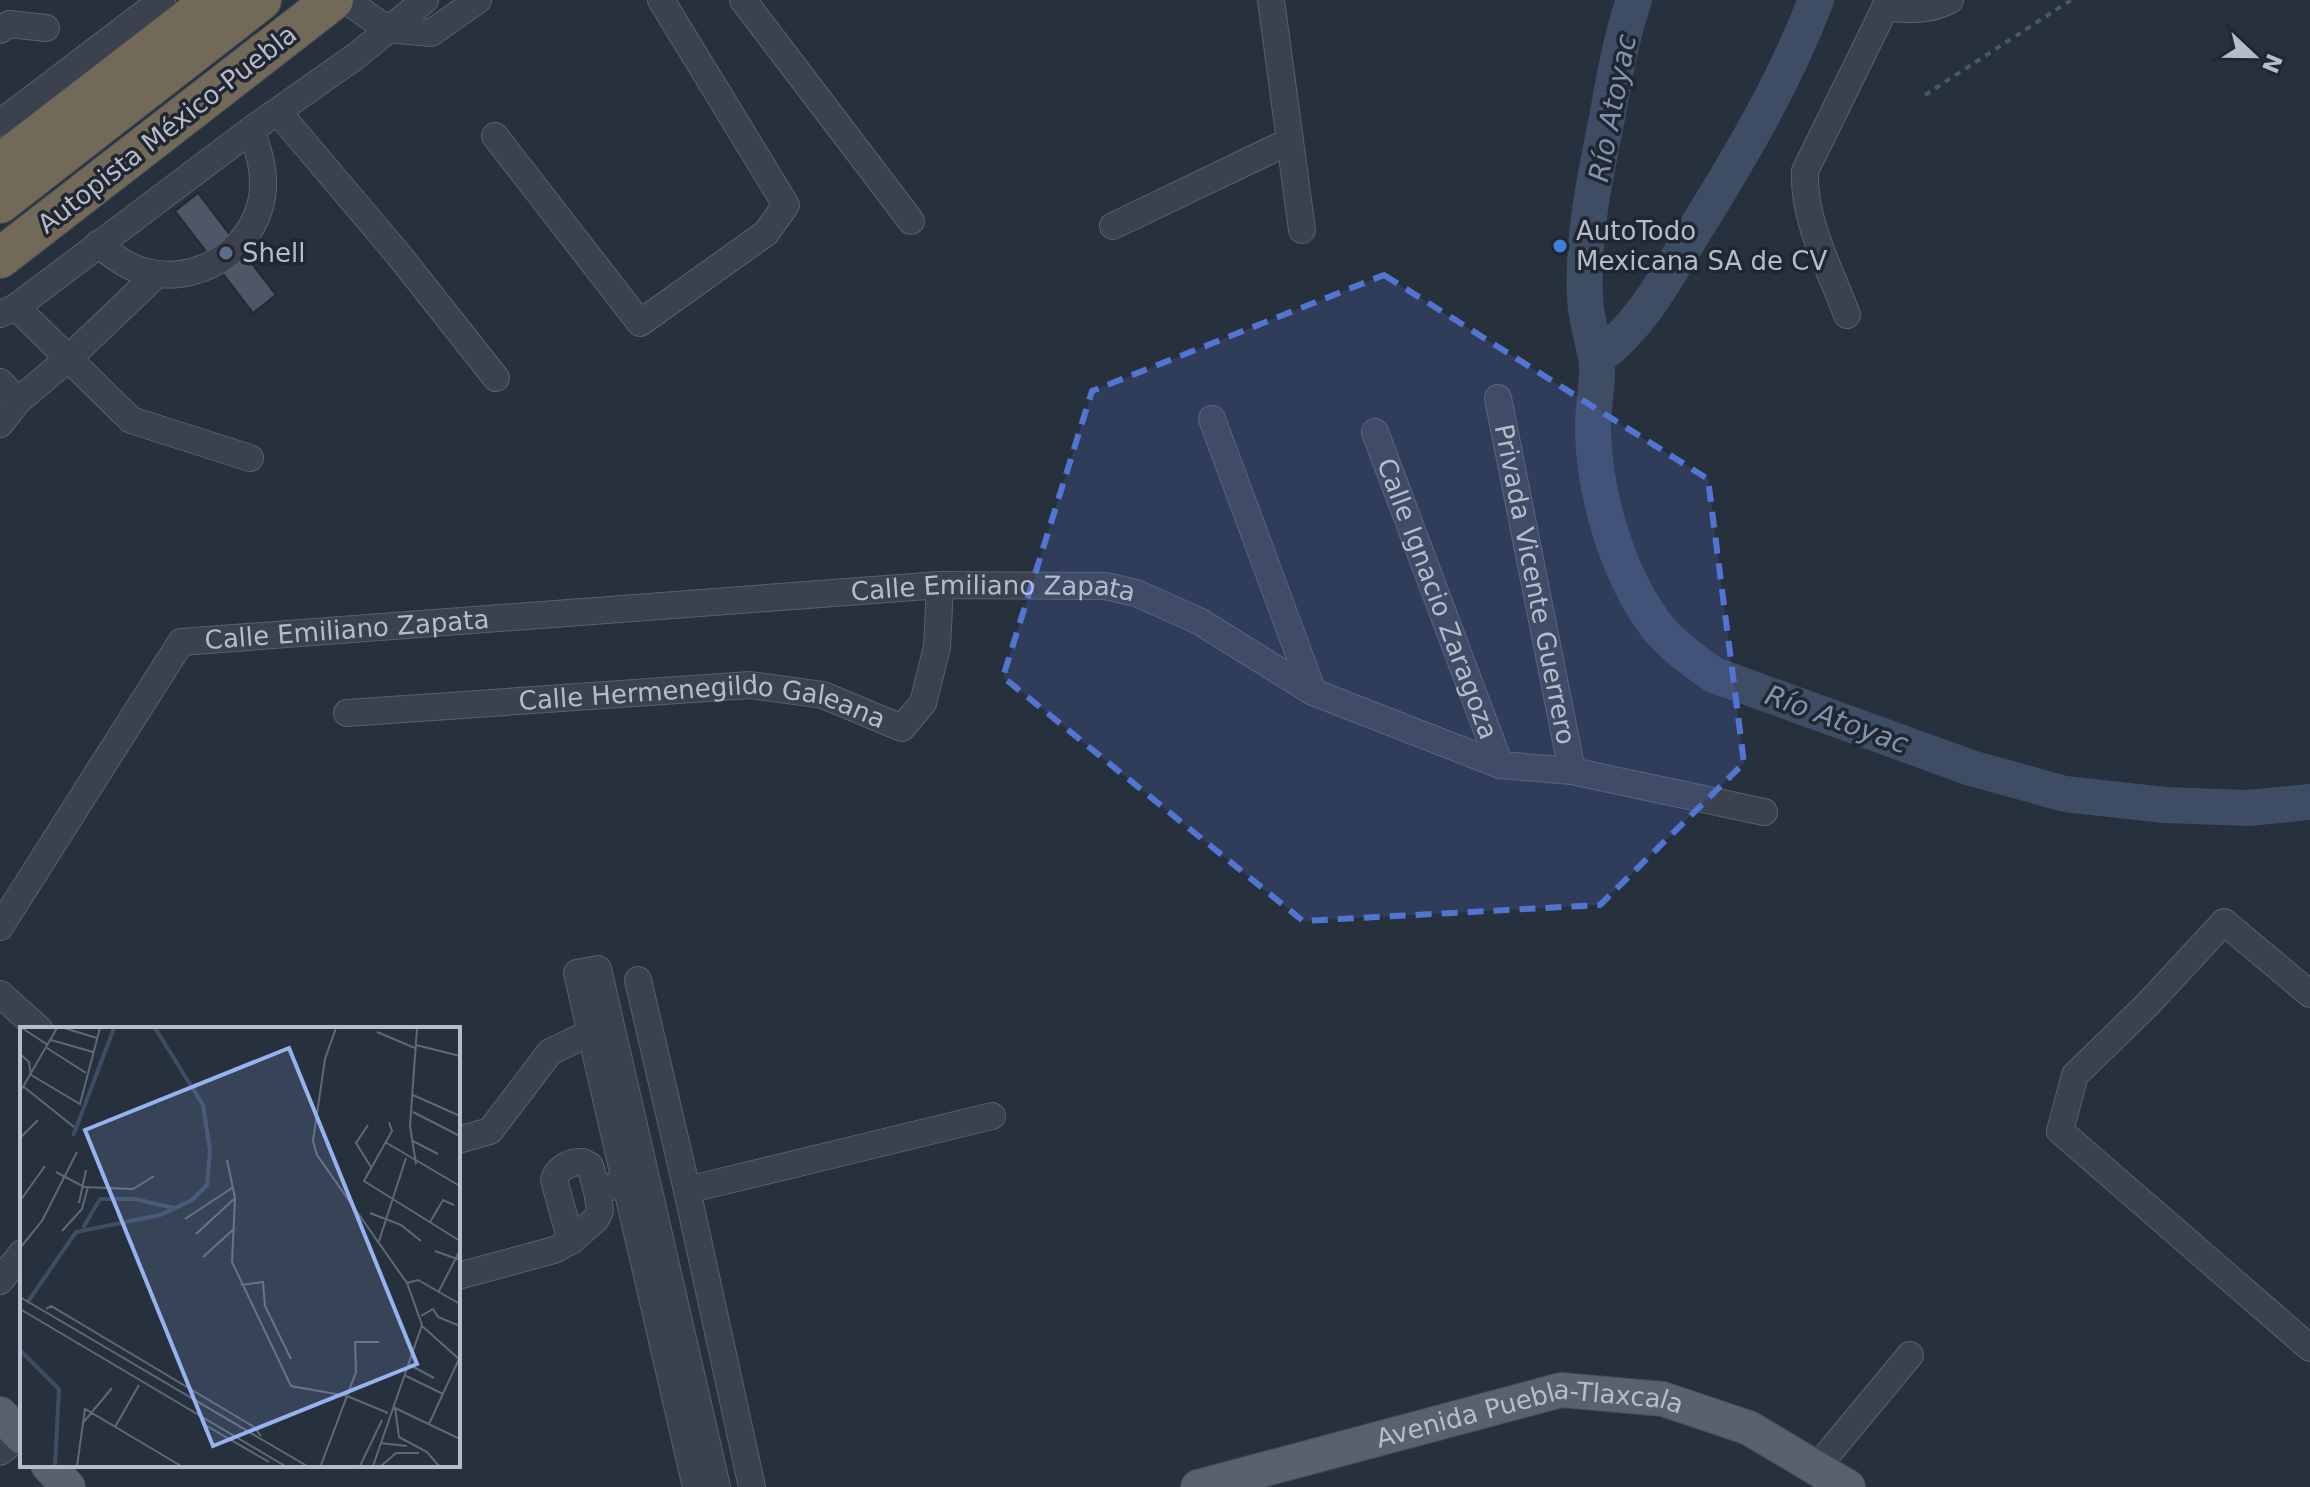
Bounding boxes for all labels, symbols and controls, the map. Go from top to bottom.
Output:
north arrow [2214,16,2294,96]
street label: Autopista México-Puebla [32,19,302,239]
water label: Río Atoyac [1582,31,1643,185]
text: N [2257,50,2287,77]
place label: AutoTodo Mexicana SA de CV [1576,216,1827,276]
marker: AutoTodo Mexicana SA de CV [1551,237,1569,255]
place label: Shell [242,238,305,268]
marker: Shell [217,244,235,262]
street label: Privada Vicente Guerrero [1489,422,1581,747]
street label: Calle Ignacio Zaragoza [1371,454,1504,743]
street label: Calle Emiliano Zapata [850,570,1138,607]
street label: Calle Emiliano Zapata [204,604,490,655]
street label: Calle Hermenegildo Galeana [518,669,890,734]
water label: Río Atoyac [1761,678,1913,761]
inset map [20,1027,460,1467]
street label: Avenida Puebla-Tlaxcala [1373,1374,1688,1454]

